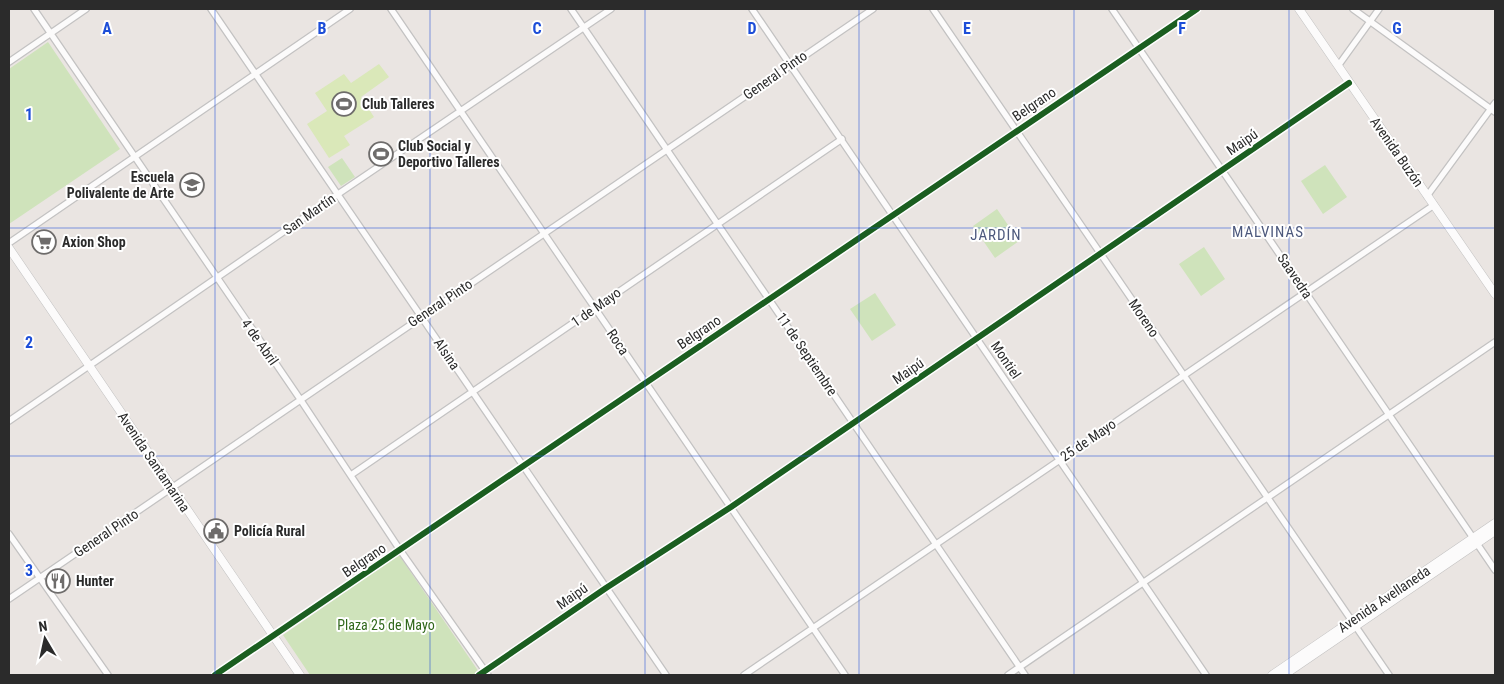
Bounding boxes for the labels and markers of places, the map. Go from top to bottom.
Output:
sports icon: Club Talleres [331,91,357,117]
place label: Club Talleres [362,96,435,112]
place label: Club Social y Deportivo Talleres [398,138,500,170]
sports icon: Club Social y Deportivo Talleres [368,141,394,167]
place label: Escuela Polivalente de Arte [67,169,174,201]
school or university icon: Escuela Polivalente de Arte [179,172,205,198]
supermarket icon: Axion Shop [31,229,57,255]
place label: Axion Shop [62,234,126,250]
public building icon: Policía Rural [203,518,229,544]
place label: Policía Rural [234,523,305,539]
restaurant icon: Hunter [45,568,71,594]
place label: Hunter [76,573,114,589]

